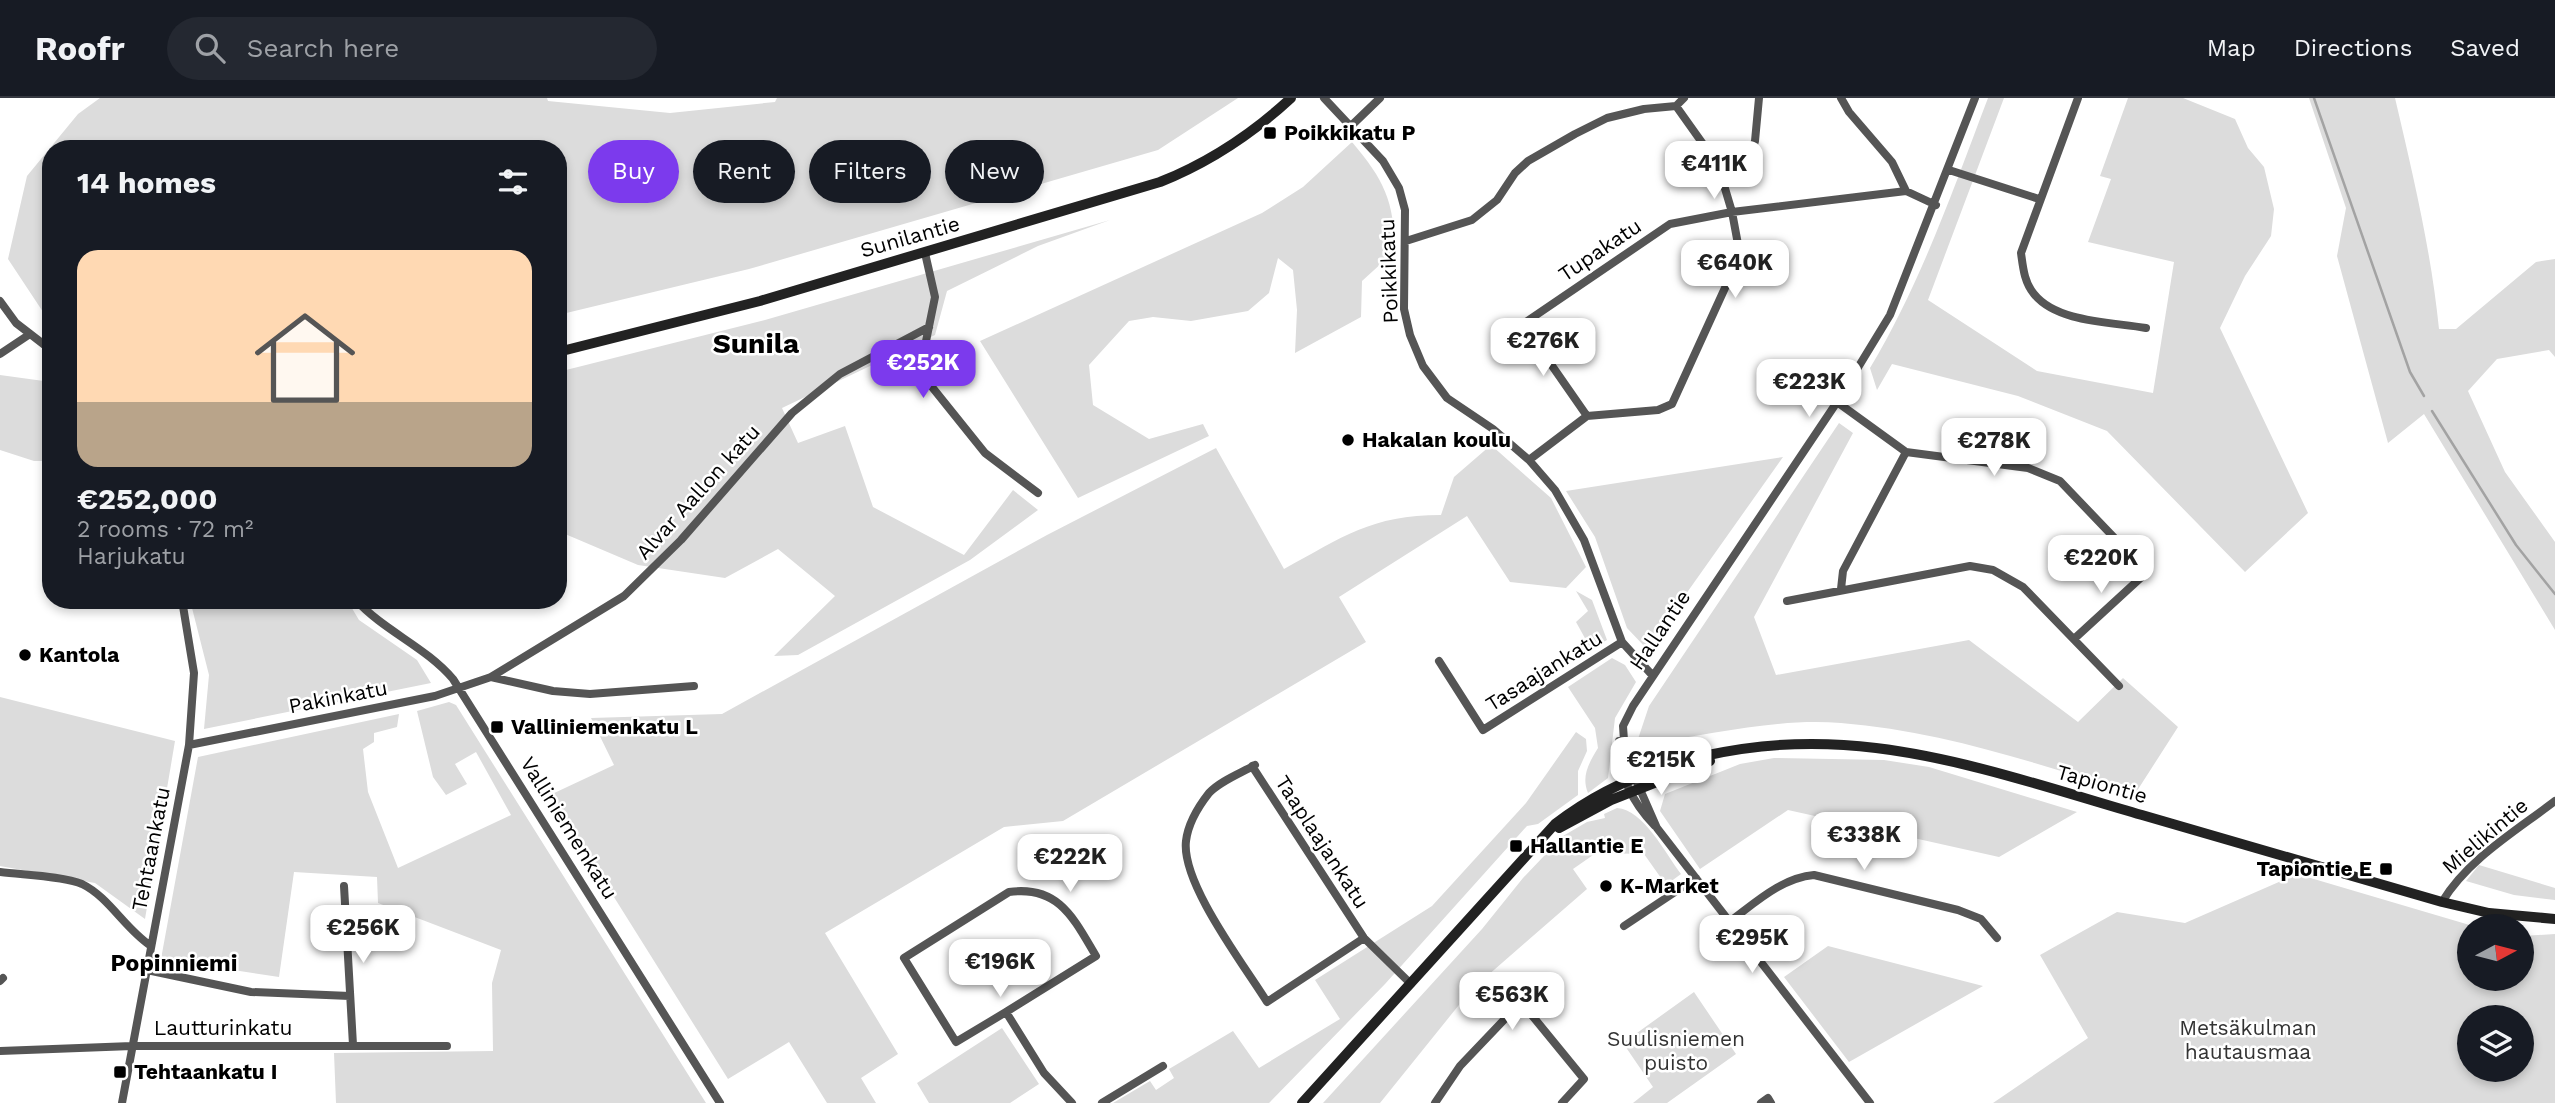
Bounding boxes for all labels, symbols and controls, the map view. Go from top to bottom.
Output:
search box [167,17,657,80]
text: Roofr [35,29,125,68]
icon: search [191,29,229,67]
text: Search here [247,33,399,63]
text: Map [2207,34,2256,62]
text: Directions [2294,34,2412,62]
text: Saved [2450,34,2520,62]
place label: Poikkikatu P [1284,120,1416,145]
marker: Poikkikatu P [1262,125,1278,141]
chip: Buy [588,140,679,203]
chip: Rent [693,140,795,203]
chip: Filters [809,140,931,203]
chip: New [945,140,1044,203]
pin: €411K [1665,141,1763,201]
text: €411K [1681,150,1747,177]
icon: filters [494,163,532,201]
text: 14 homes [77,165,216,200]
street label: Sunilantie [857,210,963,263]
street label: Tupakatu [1554,213,1646,286]
street label: Poikkikatu [1374,218,1403,324]
pin: €640K [1686,240,1784,300]
text: €640K [1697,249,1773,276]
icon: home [242,295,368,421]
pin: €276K [1494,318,1592,378]
district label: Sunila [713,327,800,360]
text: €276K [1507,327,1579,354]
pin: €252K [874,341,972,400]
text: €252K [887,349,959,376]
pin: €223K [1760,360,1858,419]
text: €223K [1772,368,1846,395]
pin: €278K [1945,418,2043,478]
street label: Alvar Aallon katu [630,419,765,564]
place label: Hakalan koulu [1362,427,1511,452]
text: €278K [1957,427,2031,454]
marker: Hakalan koulu [1340,432,1356,448]
text: €252,000 [77,481,218,516]
text: 2 rooms · 72 m² [77,516,253,543]
pin: €220K [2052,536,2150,595]
text: Harjukatu [77,543,186,570]
text: €220K [2064,544,2138,571]
street label: Hallantie [1624,585,1695,675]
street label: Tasaajankatu [1481,625,1607,716]
place label: Kantola [39,642,120,667]
marker: Kantola [17,647,33,663]
street label: Pakinkatu [286,675,389,718]
place label: Valliniemenkatu L [511,714,698,739]
marker: Valliniemenkatu L [489,719,505,735]
pin: €215K [1612,738,1710,797]
text: €215K [1626,746,1696,773]
street label: Valliniemenkatu [516,752,623,904]
street label: Tapiontie [2054,759,2150,808]
street label: Taaplaajankatu [1270,771,1375,913]
street label: Tehtaankatu [126,785,175,913]
street label: Mielikintie [2437,792,2533,879]
pin: €338K [1815,812,1913,872]
text: €338K [1827,821,1901,848]
place label: Hallantie E [1530,833,1643,858]
pin: €222K [1021,834,1119,894]
marker: Hallantie E [1508,838,1524,854]
text: €222K [1033,843,1107,870]
place label: Tapiontie E [2256,856,2372,881]
marker: Tapiontie E [2378,861,2394,877]
place label: K-Market [1620,873,1719,898]
marker: K-Market [1598,878,1614,894]
pin: €256K [314,906,412,965]
text: €256K [326,914,400,941]
north arrow [2457,914,2534,990]
map controls [2457,914,2534,1082]
pin: €295K [1703,916,1801,975]
text: €295K [1715,924,1789,951]
pin: €196K [951,940,1049,999]
text: €196K [965,948,1035,975]
district label: Popinniemi [111,950,237,977]
pin: €563K [1463,972,1561,1032]
text: €563K [1475,981,1549,1008]
button: layers [2457,1005,2534,1082]
street label: Lautturinkatu [154,1015,292,1040]
park label: Metsäkulman hautausmaa [2179,1015,2317,1064]
park label: Suulisniemen puisto [1607,1026,1745,1075]
place label: Tehtaankatu I [134,1059,278,1084]
marker: Tehtaankatu I [112,1064,128,1080]

